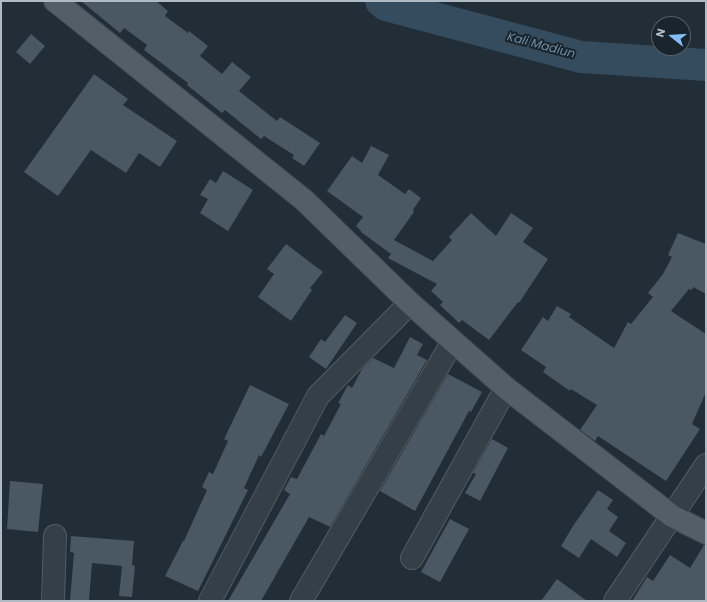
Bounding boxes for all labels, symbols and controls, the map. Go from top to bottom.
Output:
north arrow [651,16,691,56]
text: N [652,26,669,39]
water label: Kali Madiun [505,30,577,62]

